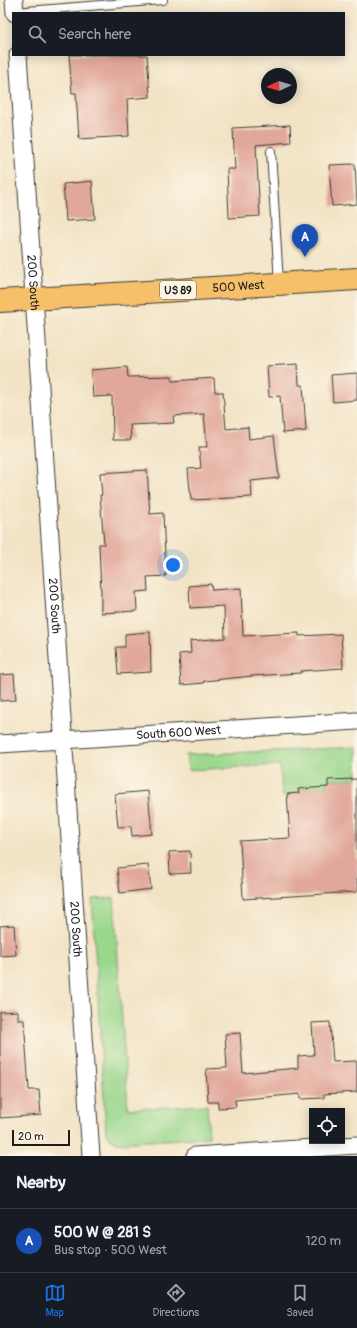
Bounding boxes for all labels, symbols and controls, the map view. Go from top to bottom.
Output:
search box [12,12,345,56]
icon: search [26,23,48,45]
text: Search here [58,25,131,44]
north arrow [261,68,297,104]
pin: A [292,224,318,257]
street label: 200 South [23,254,42,311]
street label: 500 West [212,278,265,296]
road number: US 89 [160,281,196,299]
your location [163,555,183,575]
street label: 200 South [45,578,63,634]
street label: South 600 West [136,723,222,743]
street label: 200 South [66,901,85,958]
map controls [309,1108,345,1144]
button: locate [309,1108,345,1144]
scale bar [12,1128,70,1147]
text: 20 m [18,1130,44,1143]
text: Nearby [16,1172,65,1193]
text: 500 W @ 281 S [54,1223,151,1242]
text: A [25,1233,33,1249]
text: 120 m [305,1233,341,1249]
text: Bus stop · 500 West [54,1242,167,1258]
tab: Map [44,1282,66,1319]
tab: Directions [153,1282,199,1319]
tab: Saved [286,1282,313,1319]

